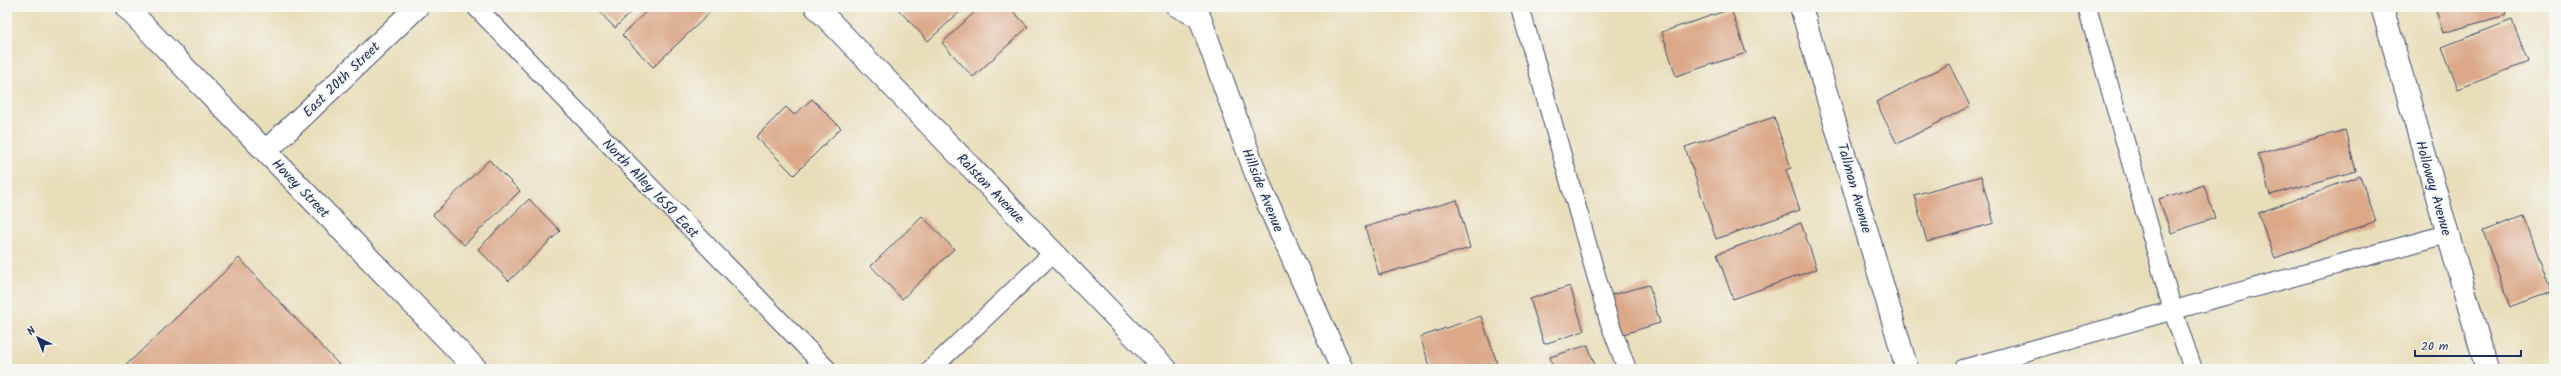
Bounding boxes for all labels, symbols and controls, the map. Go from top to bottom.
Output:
street label: East 20th Street [298,36,386,123]
street label: North Alley 1650 East [597,134,704,244]
street label: Holloway Avenue [2409,138,2457,239]
street label: Tallman Avenue [1831,141,1878,237]
street label: Hillside Avenue [1235,145,1289,236]
street label: Ralston Avenue [951,149,1030,229]
street label: Hovey Street [266,154,335,224]
north arrow [18,318,58,358]
text: N [23,322,41,340]
scale bar [2415,332,2521,358]
text: 20 m [2421,337,2449,356]

